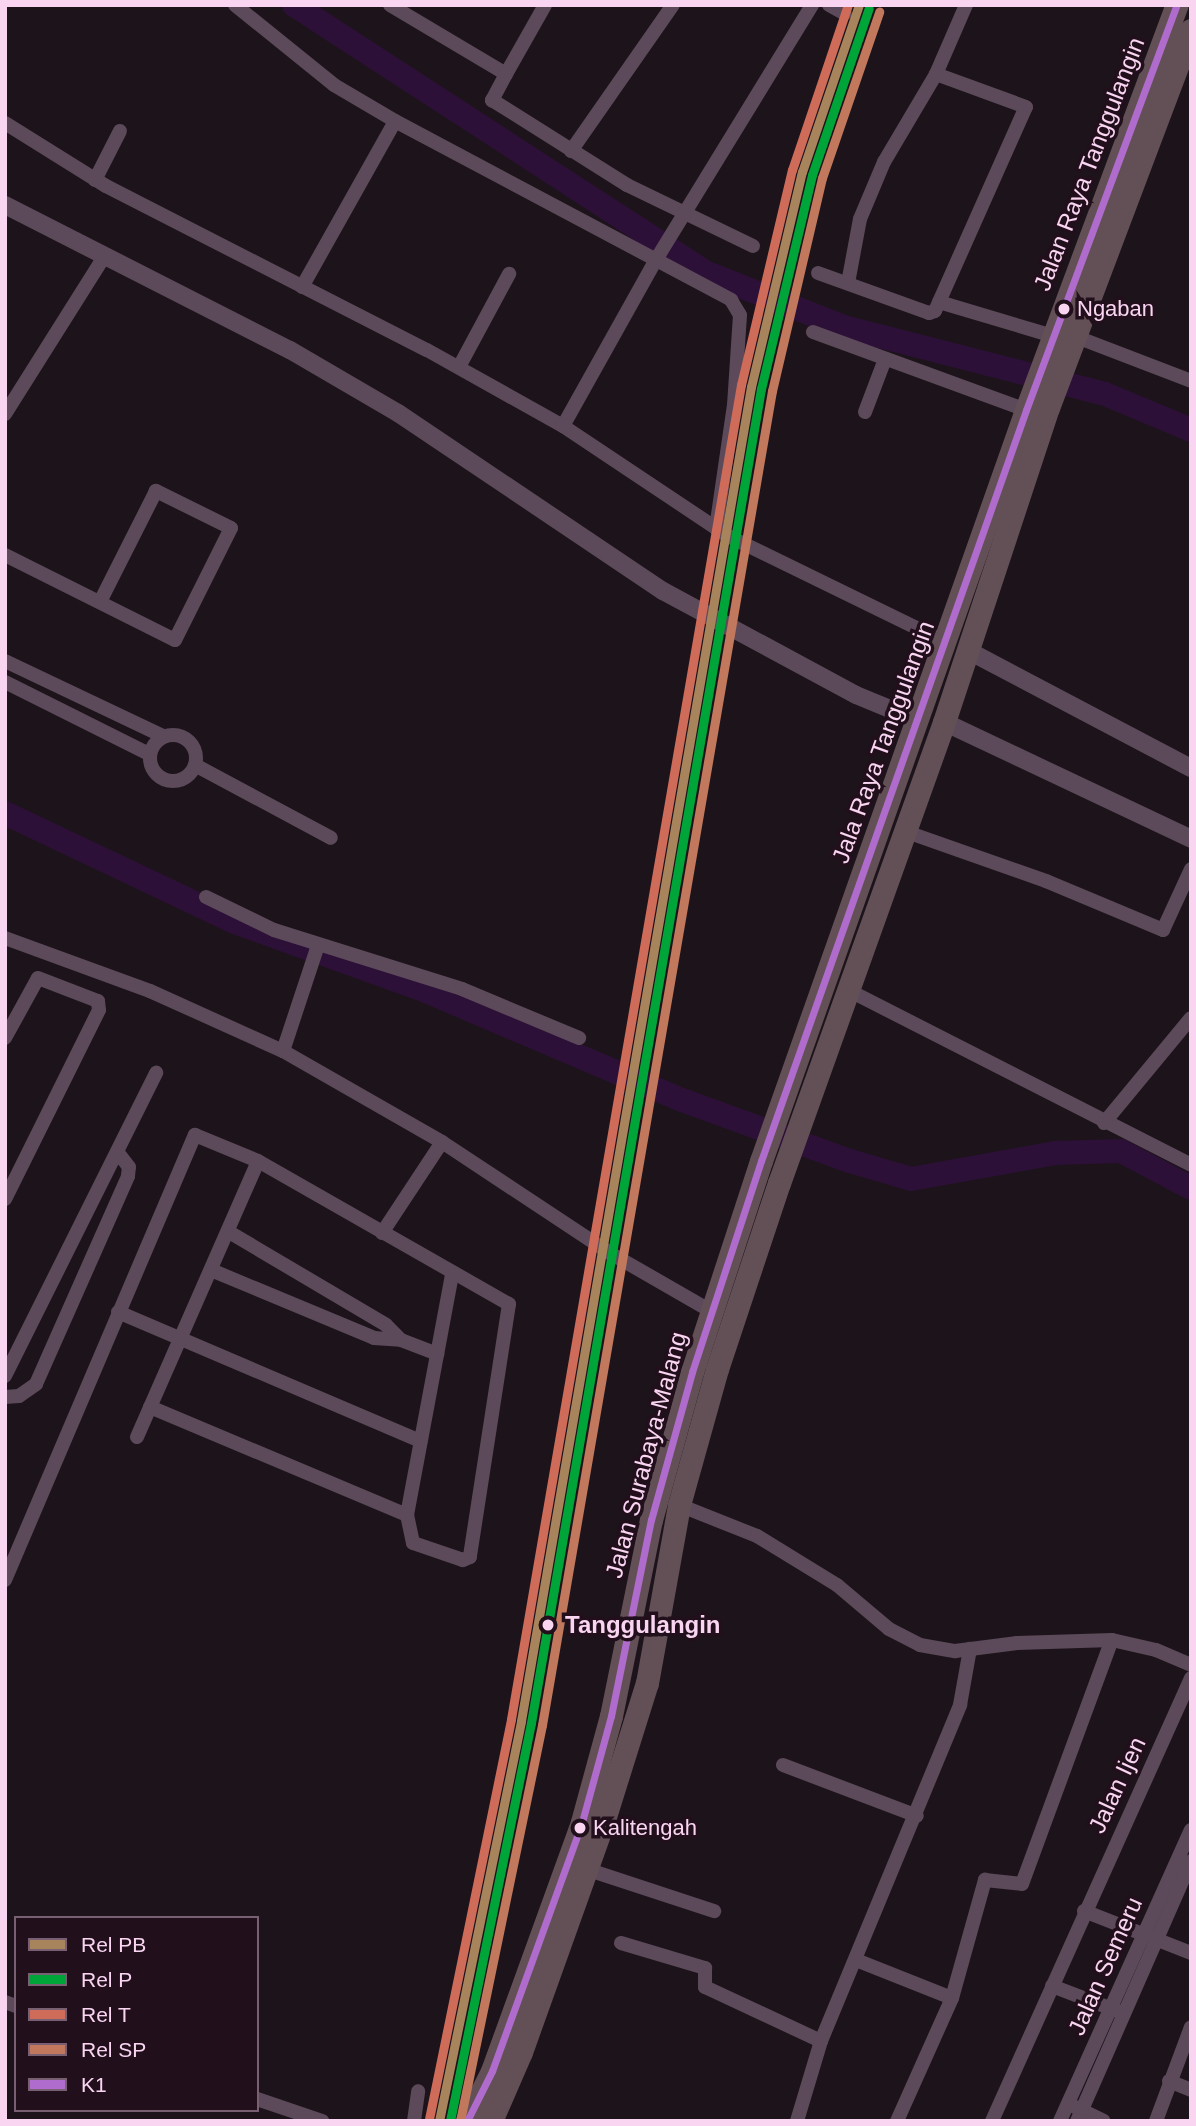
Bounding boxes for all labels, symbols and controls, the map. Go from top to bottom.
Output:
street label: Jalan Raya Tanggulangin [1027,33,1151,295]
place label: Ngaban [1077,296,1154,322]
marker: Ngaban [1057,302,1071,316]
street label: Jala Raya Tanggulangin [826,617,940,867]
street label: Jalan Surabaya-Malang [599,1329,693,1581]
place label: Tanggulangin [565,1611,721,1639]
marker: Tanggulangin [537,1614,559,1636]
street label: Jalan Ijen [1082,1732,1152,1838]
place label: Kalitengah [593,1815,697,1841]
marker: Kalitengah [573,1821,587,1835]
street label: Jalan Semeru [1062,1893,1148,2039]
legend [14,1916,259,2112]
text: Rel PB [81,1933,146,1956]
text: Rel P [81,1968,132,1991]
text: Rel T [81,2003,131,2026]
text: Rel SP [81,2038,146,2061]
text: K1 [81,2073,107,2096]

